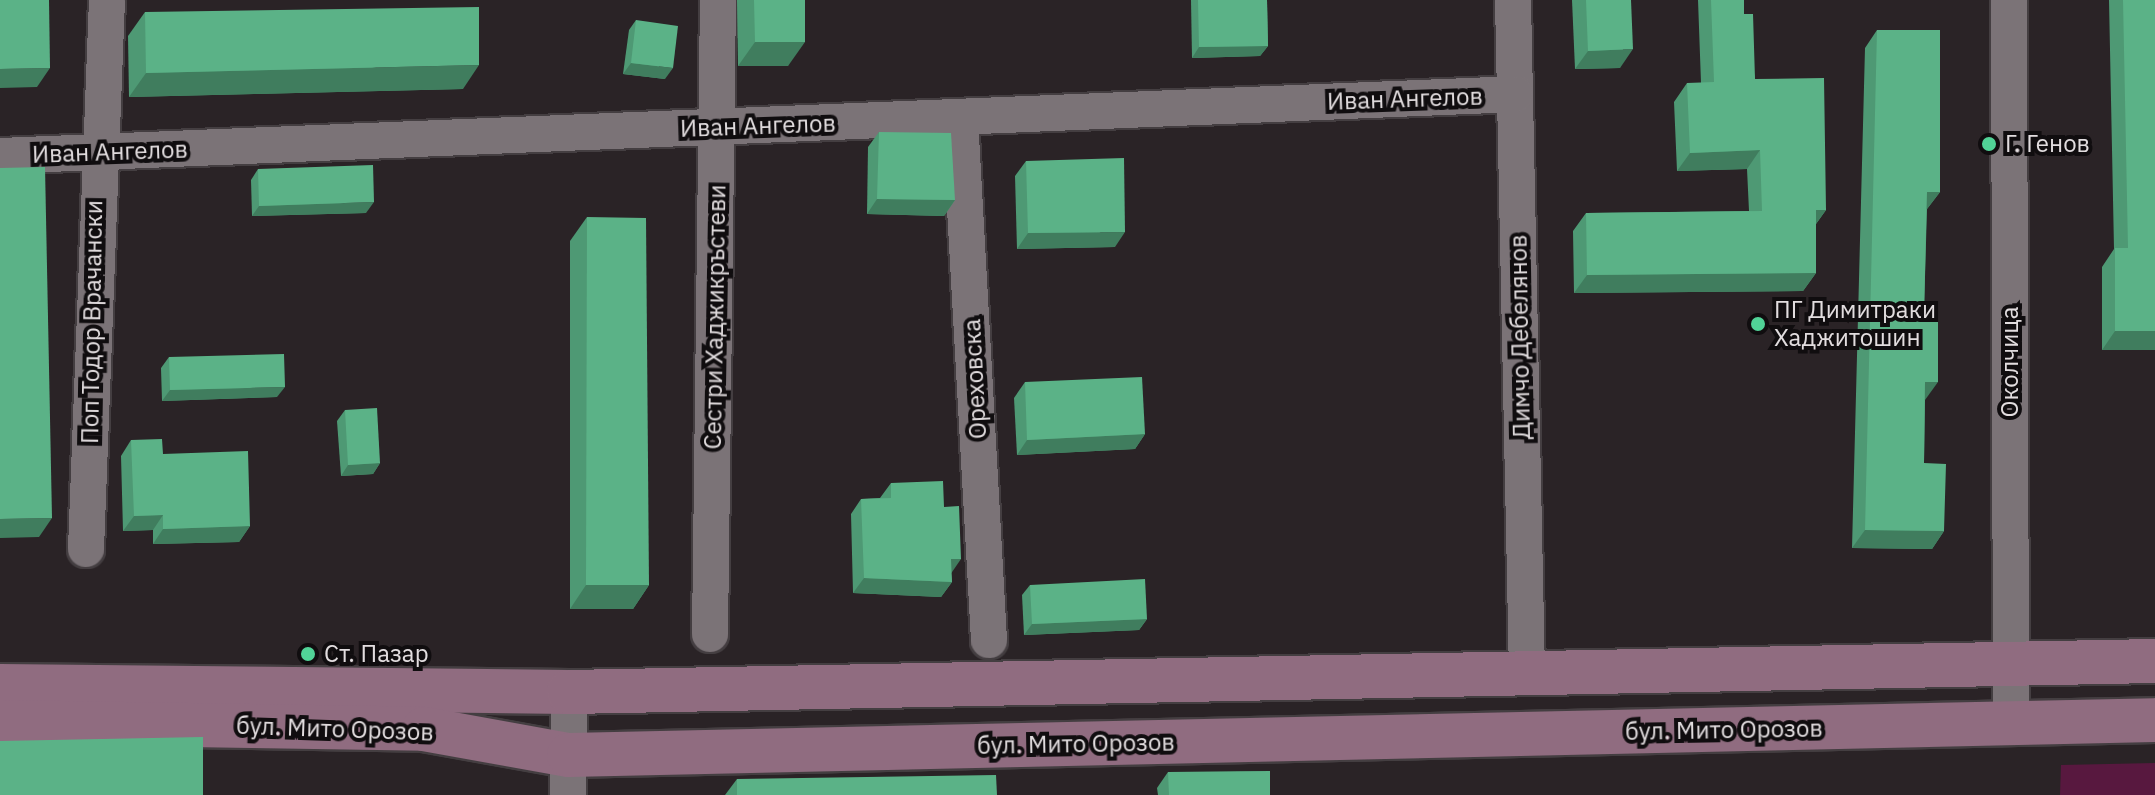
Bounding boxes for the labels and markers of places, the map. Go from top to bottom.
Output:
place label: Г. Генов [2005,130,2090,158]
marker: Г. Генов [1980,135,1998,153]
place label: ПГ Димитраки Хаджитошин [1774,296,1936,352]
marker: ПГ Димитраки Хаджитошин [1749,315,1767,333]
place label: Ст. Пазар [324,640,429,668]
marker: Ст. Пазар [299,645,317,663]

